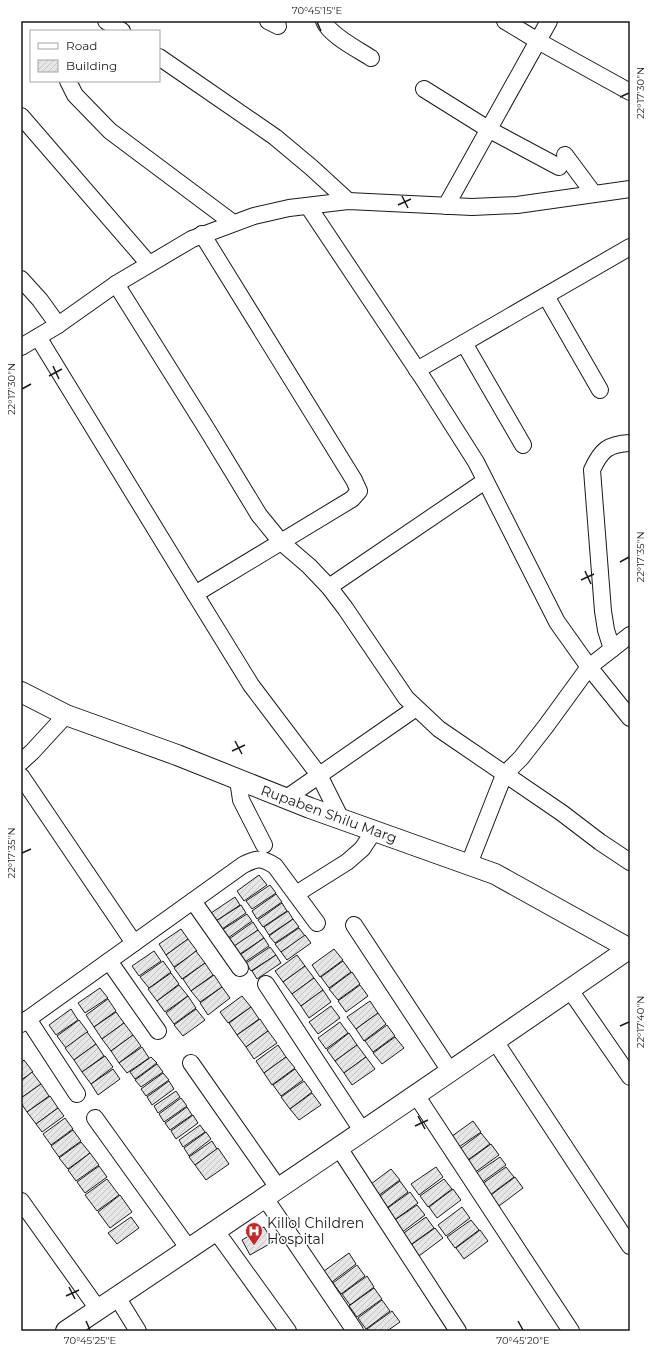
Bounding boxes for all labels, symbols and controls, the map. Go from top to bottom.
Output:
text: 70°45'15"E [292,4,343,17]
legend [30,30,160,82]
text: Road [66,38,97,53]
text: Building [66,58,117,73]
text: 22°17'30"N [634,67,647,119]
text: 22°17'30"N [5,363,18,415]
text: 22°17'35"N [634,531,647,583]
street label: Rupaben Shilu Marg [258,781,400,847]
text: 22°17'35"N [5,827,18,879]
text: 22°17'40"N [634,996,647,1048]
place label: Killol Children Hospital [267,1214,364,1248]
hospital icon: Killol Children Hospital [244,1221,264,1246]
text: 70°45'25"E [64,1334,117,1347]
text: 70°45'20"E [496,1334,550,1347]

